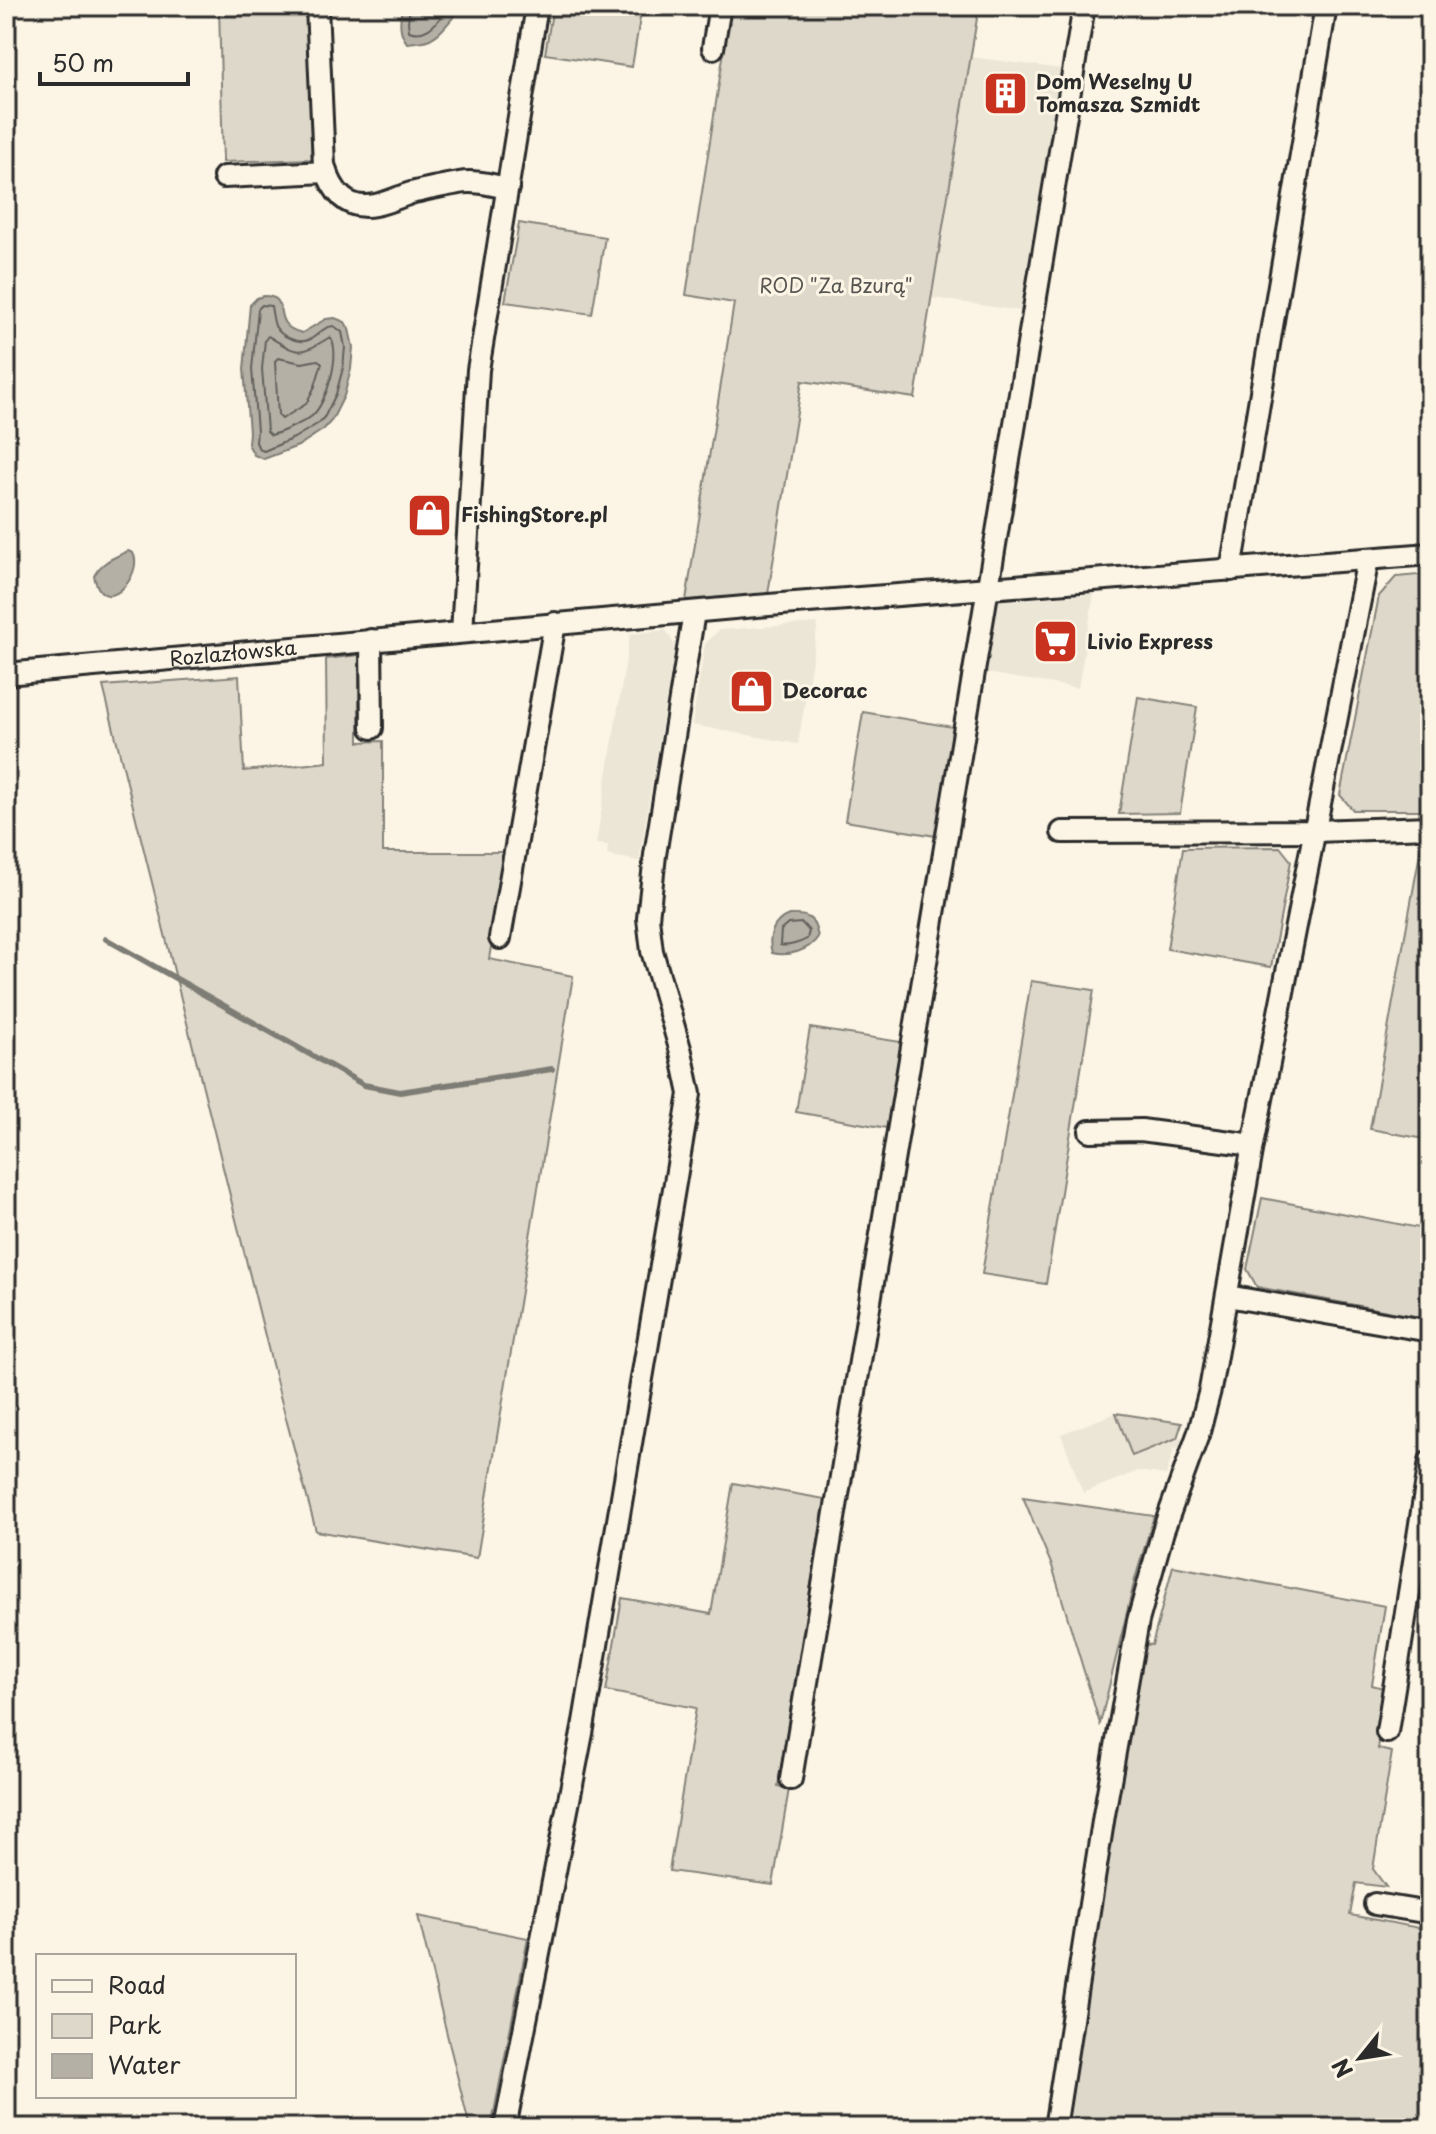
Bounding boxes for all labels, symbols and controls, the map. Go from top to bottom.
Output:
scale bar [40,36,188,86]
text: 50 m [52,44,114,80]
place label: Dom Weselny U Tomasza Szmidt [1036,66,1201,119]
building icon: Dom Weselny U Tomasza Szmidt [981,69,1029,117]
park label: ROD "Za Bzurą" [759,270,913,300]
shop icon: FishingStore.pl [406,491,454,539]
place label: FishingStore.pl [461,499,608,529]
supermarket icon: Livio Express [1032,618,1080,666]
place label: Livio Express [1087,626,1213,656]
street label: Rozlazłowska [168,632,298,673]
shop icon: Decorac [727,667,775,715]
place label: Decorac [782,675,868,705]
legend [36,1954,296,2098]
text: Road [108,1966,166,2002]
text: Park [108,2006,162,2042]
north arrow [1320,2018,1400,2098]
text: Water [108,2046,181,2082]
text: N [1323,2053,1360,2085]

